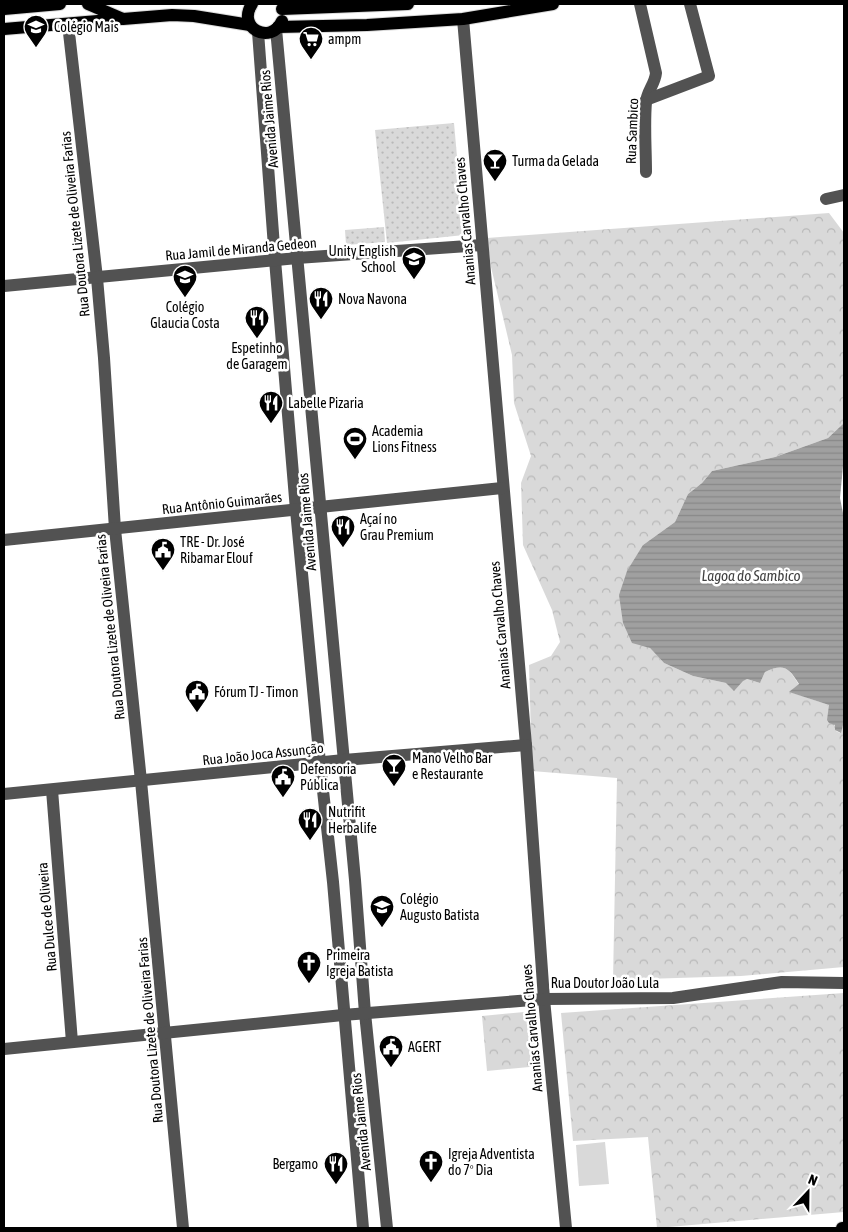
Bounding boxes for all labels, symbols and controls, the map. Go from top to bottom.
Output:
school or university icon: Colégio Mais [23,14,49,48]
place label: Colégio Mais [54,19,119,35]
supermarket icon: ampm [298,26,324,60]
place label: ampm [328,31,361,47]
street label: Avenida Jaime Rios [257,69,281,169]
street label: Rua Sambico [623,98,641,164]
street label: Rua Doutora Lizete de Oliveira Farias [57,130,93,318]
bar icon: Turma da Gelada [482,148,508,182]
place label: Turma da Gelada [512,153,599,169]
street label: Ananias Carvalho Chaves [451,156,479,286]
street label: Rua Jamil de Miranda Gedeon [165,234,317,264]
place label: Unity English School [329,243,396,275]
school or university icon: Unity English School [401,246,427,280]
school or university icon: Colégio Glaucia Costa [172,264,198,298]
restaurant icon: Nova Navona [308,286,334,320]
place label: Nova Navona [338,291,407,307]
place label: Colégio Glaucia Costa [150,299,220,331]
restaurant icon: Espetinho de Garagem [244,305,270,339]
place label: Espetinho de Garagem [226,340,288,372]
restaurant icon: Labelle Pizaria [258,390,284,424]
place label: Labelle Pizaria [288,395,364,411]
place label: Academia Lions Fitness [372,423,437,455]
sports icon: Academia Lions Fitness [342,426,368,460]
street label: Avenida Jaime Rios [295,472,319,572]
street label: Rua Antônio Guimarães [161,489,283,517]
place label: Açaí no Grau Premium [360,511,434,543]
restaurant icon: Açaí no Grau Premium [330,514,356,548]
street label: Rua Doutora Lizete de Oliveira Farias [92,533,128,721]
place label: TRE - Dr. José Ribamar Elouf [180,534,253,566]
public building icon: TRE - Dr. José Ribamar Elouf [150,537,176,571]
street label: Ananias Carvalho Chaves [486,560,514,690]
water label: Lagoa do Sambico [701,567,801,584]
public building icon: Fórum TJ - Timon [184,679,210,713]
place label: Fórum TJ - Timon [214,684,299,700]
street label: Rua João Joca Assunção [202,740,324,768]
place label: Mano Velho Bar e Restaurante [412,750,493,782]
bar icon: Mano Velho Bar e Restaurante [381,753,407,787]
place label: Defensoria Pública [300,761,357,793]
public building icon: Defensoria Pública [270,764,296,798]
place label: Nutrifit Herbalife [328,804,377,836]
restaurant icon: Nutrifit Herbalife [297,807,323,841]
street label: Rua Dulce de Oliveira [34,862,60,972]
place label: Colégio Augusto Batista [400,891,480,923]
school or university icon: Colégio Augusto Batista [369,894,395,928]
street label: Rua Doutora Lizete de Oliveira Farias [134,936,166,1124]
place label: Primeira Igreja Batista [326,947,394,979]
church icon: Primeira Igreja Batista [296,950,322,984]
street label: Ananias Carvalho Chaves [518,963,546,1093]
street label: Rua Doutor João Lula [551,975,659,991]
public building icon: AGERT [378,1034,404,1068]
place label: AGERT [408,1039,441,1055]
street label: Avenida Jaime Rios [348,1072,374,1172]
place label: Igreja Adventista do 7º Dia [448,1146,535,1178]
church icon: Igreja Adventista do 7º Dia [418,1149,444,1183]
restaurant icon: Bergamo [323,1151,349,1185]
place label: Bergamo [272,1156,318,1172]
north arrow [783,1167,833,1217]
text: N [806,1171,820,1189]

